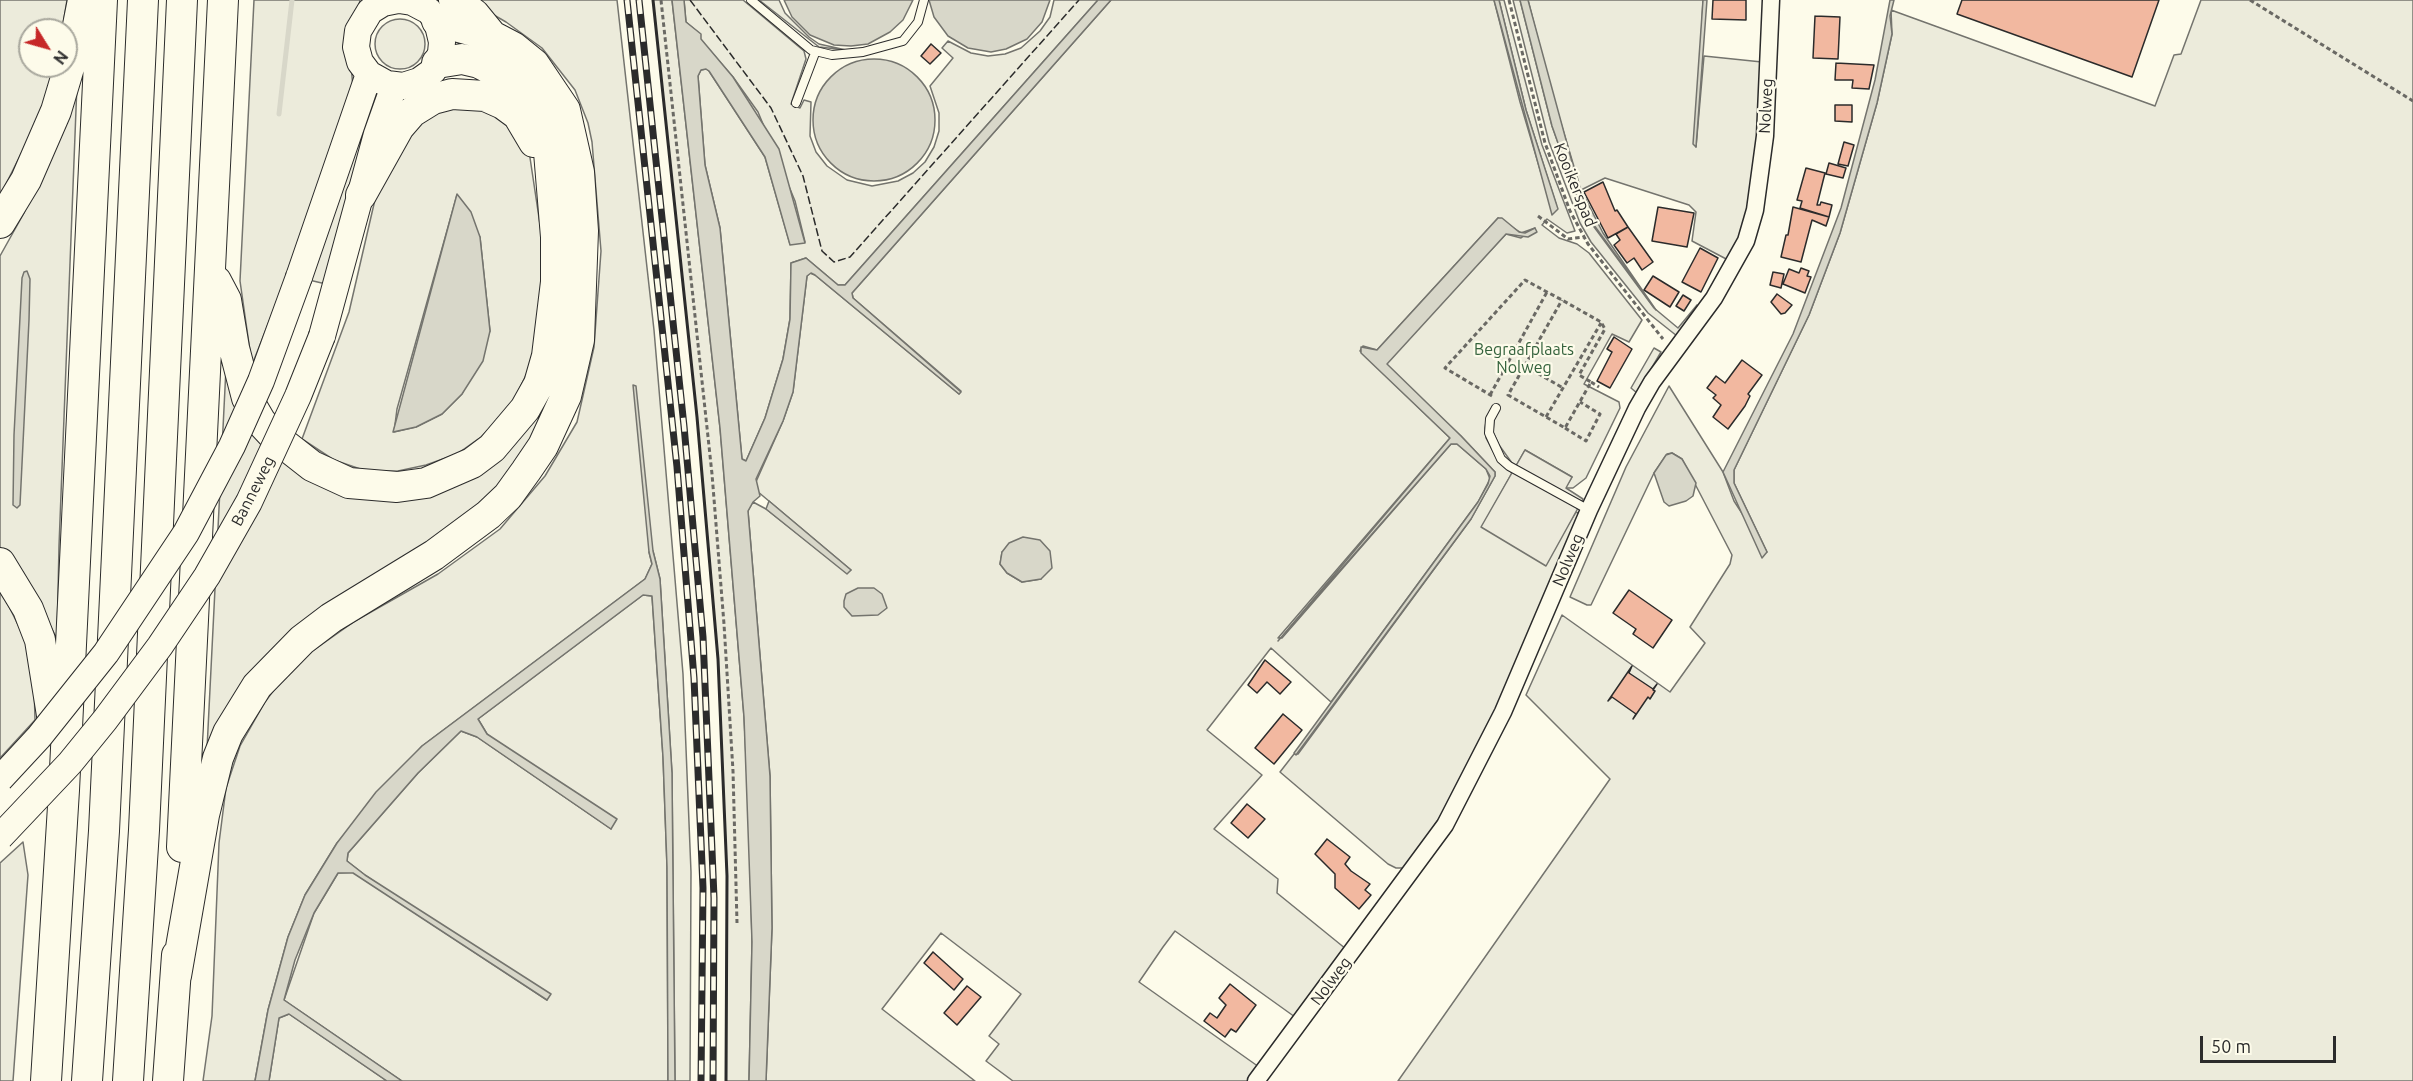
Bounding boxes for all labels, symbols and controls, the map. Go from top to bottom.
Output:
north arrow [18,18,78,78]
text: N [50,47,72,68]
street label: Nolweg [1755,78,1777,134]
street label: Kooikerspad [1549,140,1601,230]
park label: Begraafplaats Nolweg [1474,340,1574,378]
street label: Banneweg [227,453,279,529]
street label: Nolweg [1548,531,1588,589]
street label: Nolweg [1307,953,1355,1009]
scale bar [2203,1024,2340,1062]
text: 50 m [2211,1036,2251,1056]

